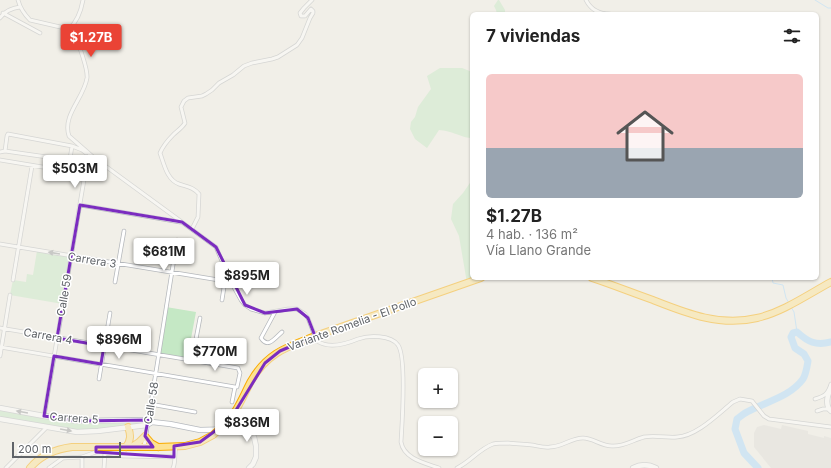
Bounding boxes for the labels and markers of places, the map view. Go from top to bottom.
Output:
pin: $1.27B [58,24,124,58]
pin: $503M [47,155,103,189]
pin: $681M [136,238,192,272]
pin: $895M [219,262,275,296]
pin: $896M [91,326,147,360]
pin: $770M [187,338,243,372]
pin: $836M [219,409,275,443]

